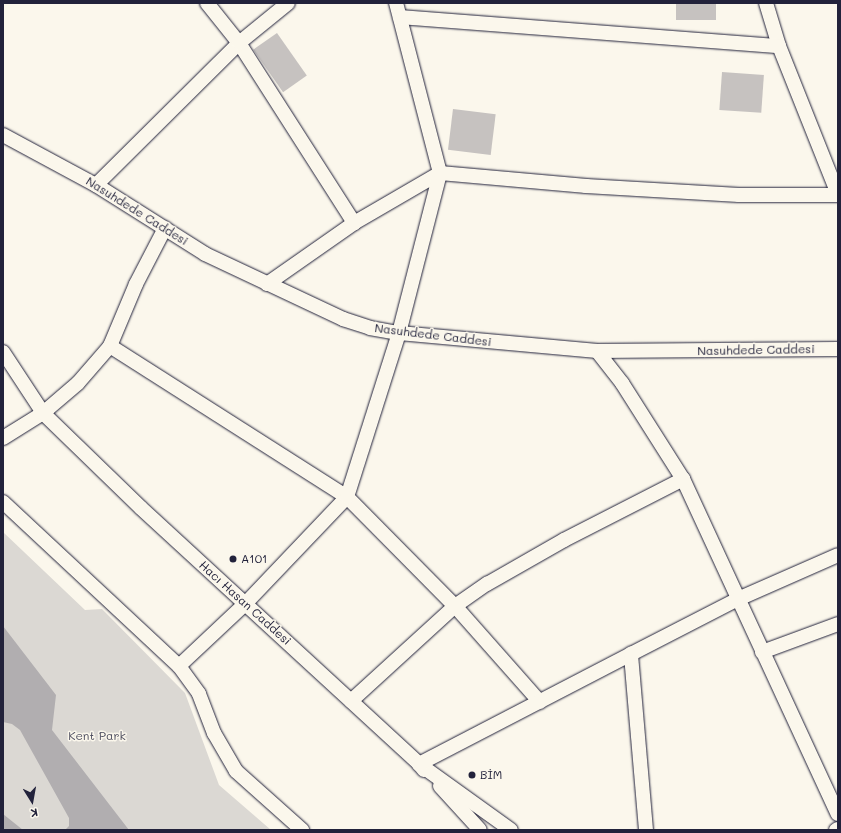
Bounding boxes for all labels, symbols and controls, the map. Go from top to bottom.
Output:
street label: Nasuhdede Caddesi [83,174,191,248]
street label: Nasuhdede Caddesi [374,321,492,349]
street label: Nasuhdede Caddesi [697,342,815,358]
place label: A101 [241,552,267,566]
marker: A101 [228,554,238,564]
street label: Hacı Hasan Caddesi [196,558,294,648]
park label: Kent Park [68,729,126,743]
place label: BİM [480,768,502,782]
marker: BİM [467,770,477,780]
north arrow [12,781,52,821]
text: K [29,805,39,821]

